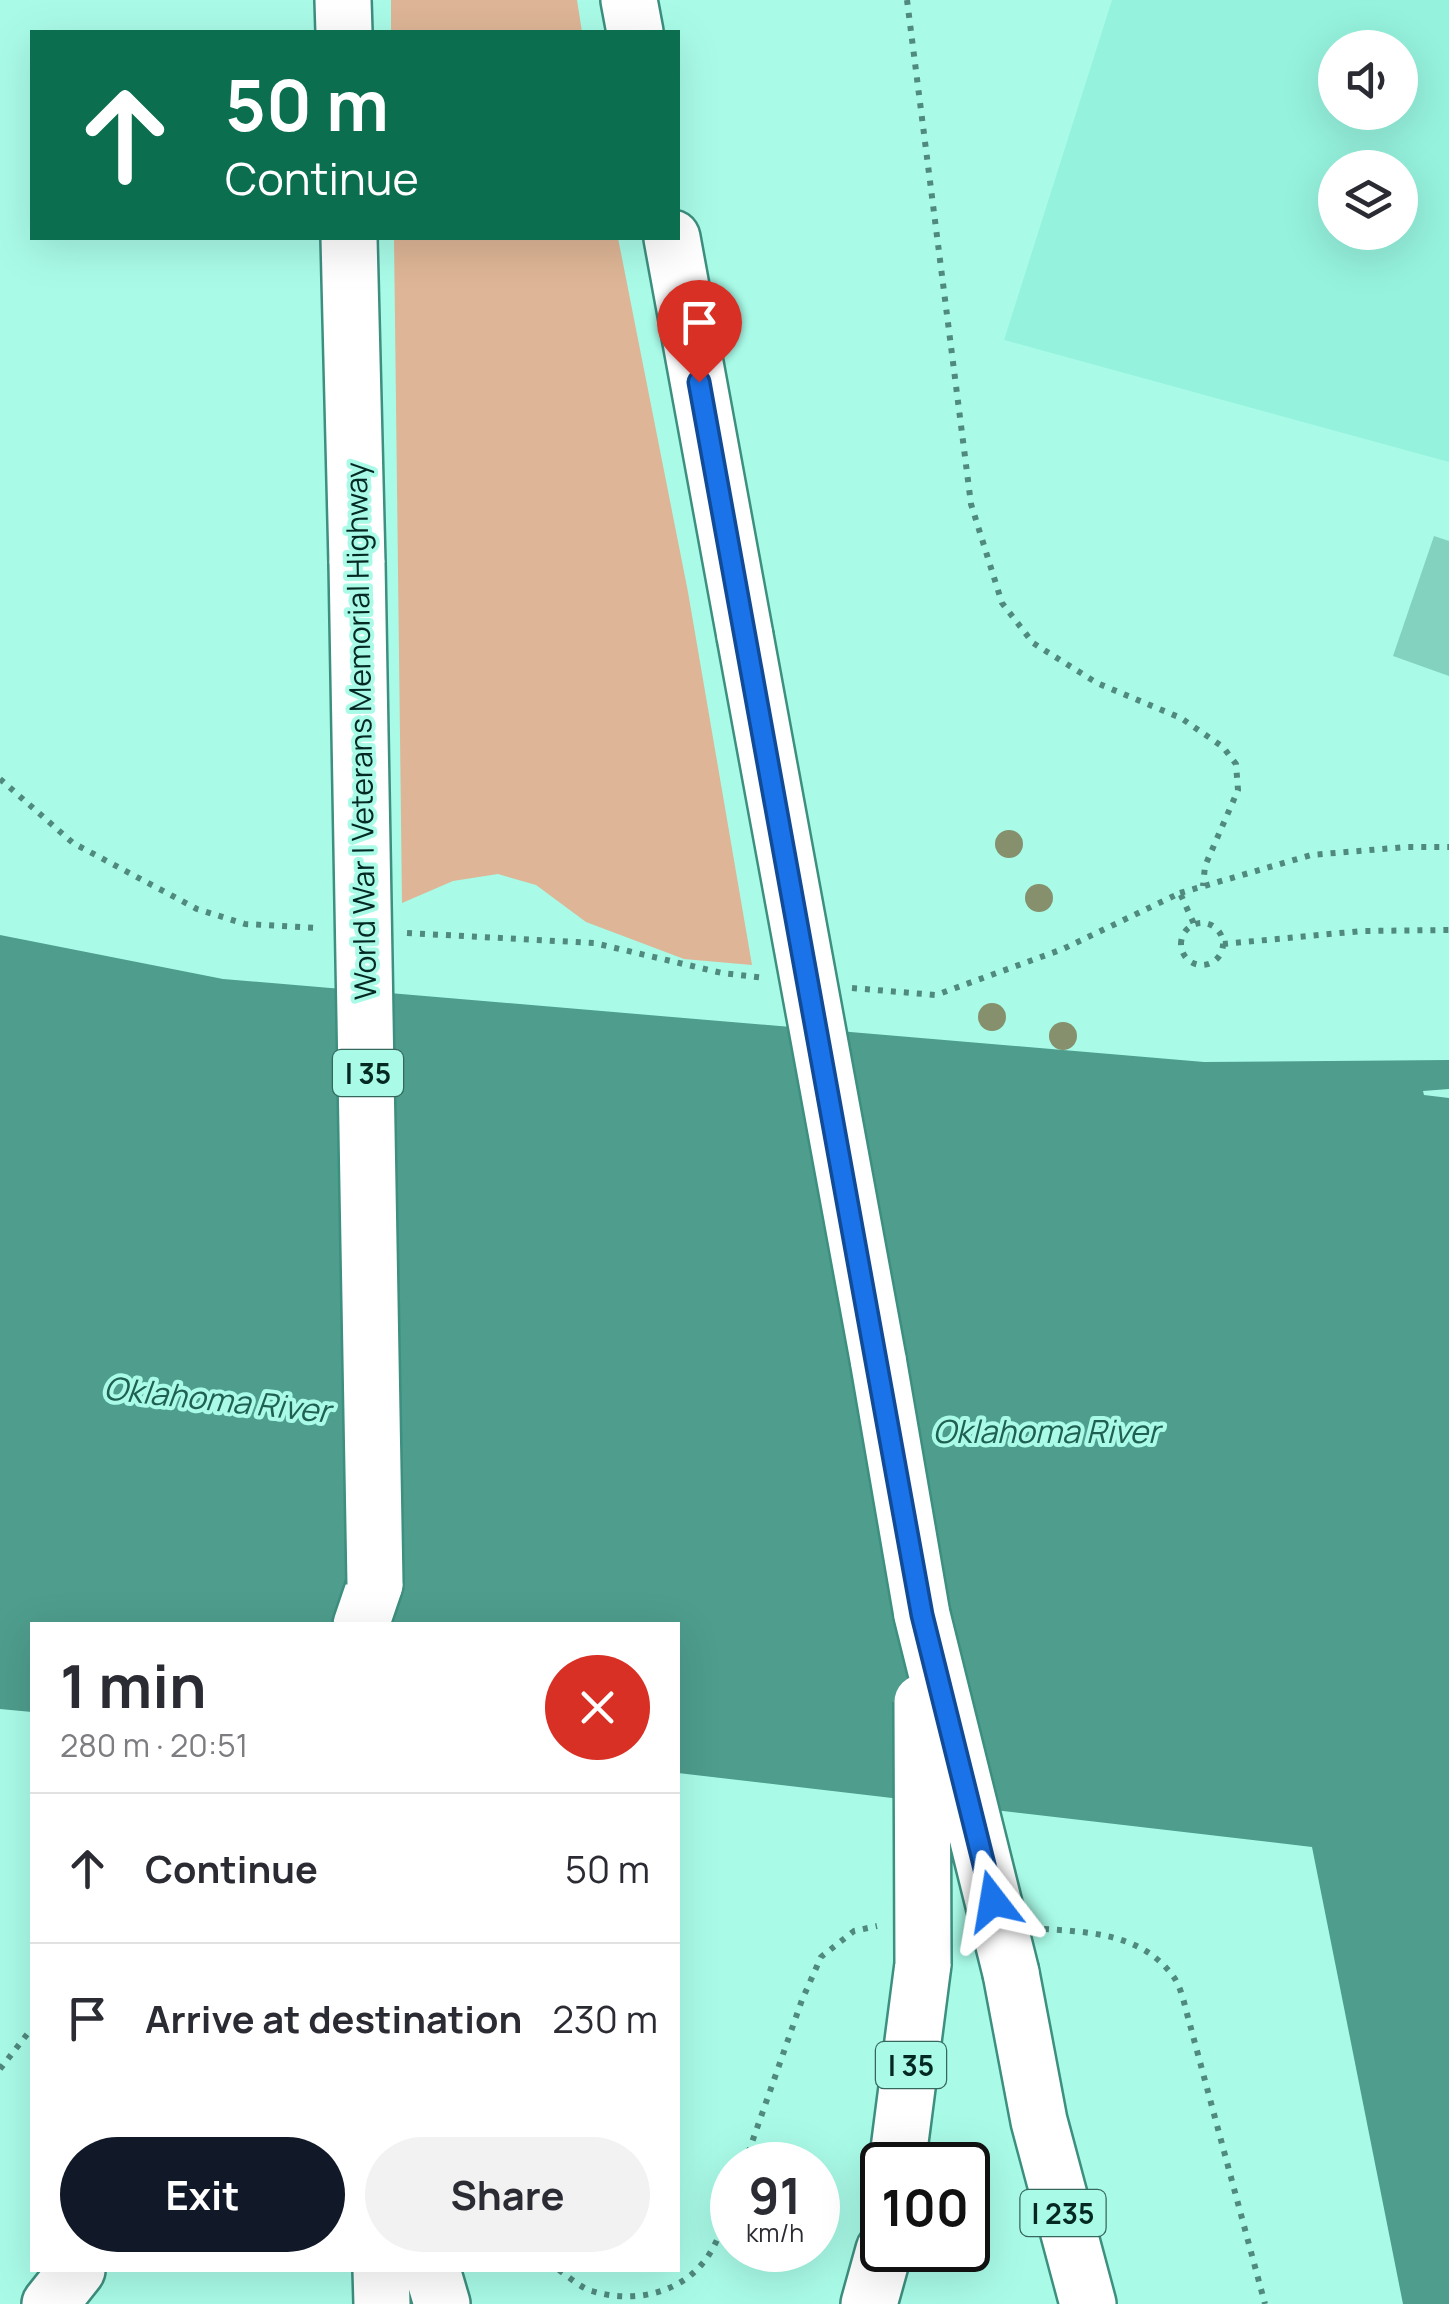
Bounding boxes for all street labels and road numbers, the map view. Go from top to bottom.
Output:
street label: World War I Veterans Memorial Highway [335,462,385,1000]
road number: I 35 [333,1050,403,1096]
road number: I 35 [876,2042,946,2088]
road number: I 235 [1020,2190,1106,2236]

